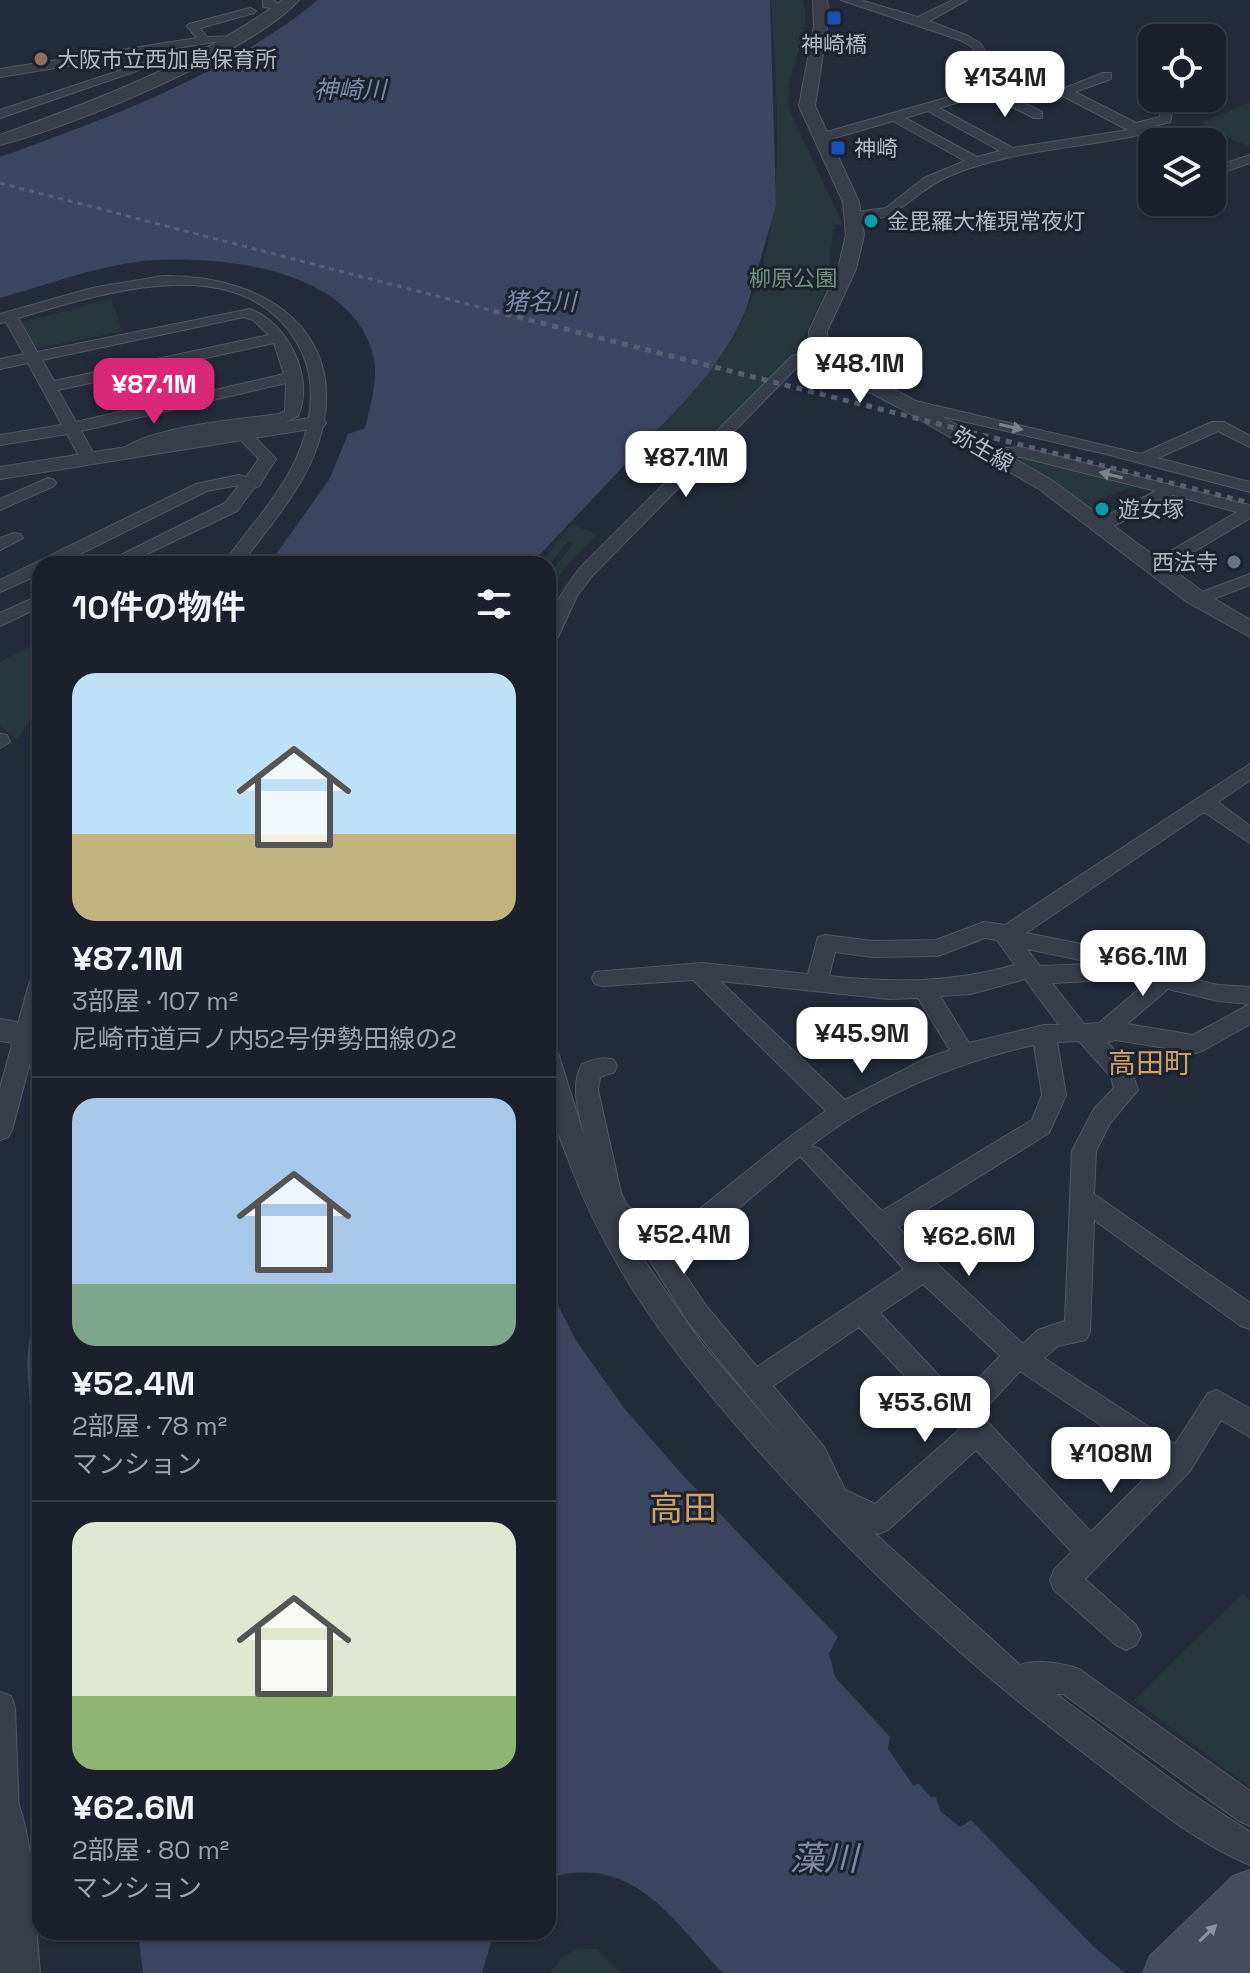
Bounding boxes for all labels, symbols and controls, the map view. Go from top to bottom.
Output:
marker: 神崎橋 [825,9,843,27]
map controls [1138,24,1226,216]
button: locate [1138,24,1226,112]
place label: 神崎橋 [801,30,867,58]
place label: 大阪市立西加島保育所 [57,45,277,73]
marker: 大阪市立西加島保育所 [32,50,50,68]
pin: ¥134M [949,51,1061,119]
text: ¥134M [963,60,1047,94]
water label: 神崎川 [314,74,389,105]
button: layers [1138,128,1226,216]
place label: 神崎 [854,134,898,162]
marker: 神崎 [829,139,847,157]
place label: 金毘羅大権現常夜灯 [887,207,1085,235]
marker: 金毘羅大権現常夜灯 [862,212,880,230]
park label: 柳原公園 [749,264,837,292]
water label: 猪名川 [504,286,579,317]
pin: ¥48.1M [795,337,925,405]
text: ¥48.1M [815,346,905,380]
pin: ¥87.1M [89,358,219,426]
text: ¥87.1M [111,367,197,401]
street label: 弥生線 [947,420,1019,478]
one-way arrow [998,421,1023,434]
pin: ¥87.1M [621,431,751,499]
text: ¥87.1M [643,440,729,474]
one-way arrow [1099,468,1124,480]
place label: 遊女塚 [1118,495,1184,523]
marker: 遊女塚 [1093,500,1111,518]
place label: 西法寺 [1152,548,1218,576]
marker: 西法寺 [1225,553,1243,571]
icon: filters [472,582,516,626]
text: 10件の物件 [72,586,245,629]
icon: home [222,725,366,869]
pin: ¥66.1M [1078,930,1208,998]
text: ¥87.1M [72,937,183,980]
text: ¥66.1M [1098,939,1188,973]
text: 3部屋 · 107 m² [72,984,238,1018]
pin: ¥45.9M [797,1007,927,1075]
text: ¥45.9M [815,1016,909,1050]
text: 尼崎市道戸ノ内52号伊勢田線の2 [72,1022,457,1056]
district label: 高田町 [1108,1045,1192,1081]
icon: home [222,1150,366,1294]
pin: ¥52.4M [619,1208,749,1276]
pin: ¥62.6M [904,1210,1034,1278]
text: ¥52.4M [637,1217,731,1251]
text: ¥62.6M [922,1219,1016,1253]
text: ¥52.4M [72,1362,195,1405]
pin: ¥53.6M [860,1376,990,1444]
text: ¥53.6M [878,1385,972,1419]
text: 2部屋 · 78 m² [72,1409,227,1443]
pin: ¥108M [1055,1427,1167,1495]
text: ¥108M [1069,1436,1153,1470]
text: マンション [72,1447,202,1481]
district label: 高田 [649,1487,717,1530]
icon: home [222,1574,366,1718]
text: ¥62.6M [72,1786,195,1829]
text: 2部屋 · 80 m² [72,1833,229,1867]
water label: 藻川 [790,1837,861,1880]
text: マンション [72,1871,202,1905]
one-way arrow [1198,1924,1217,1943]

